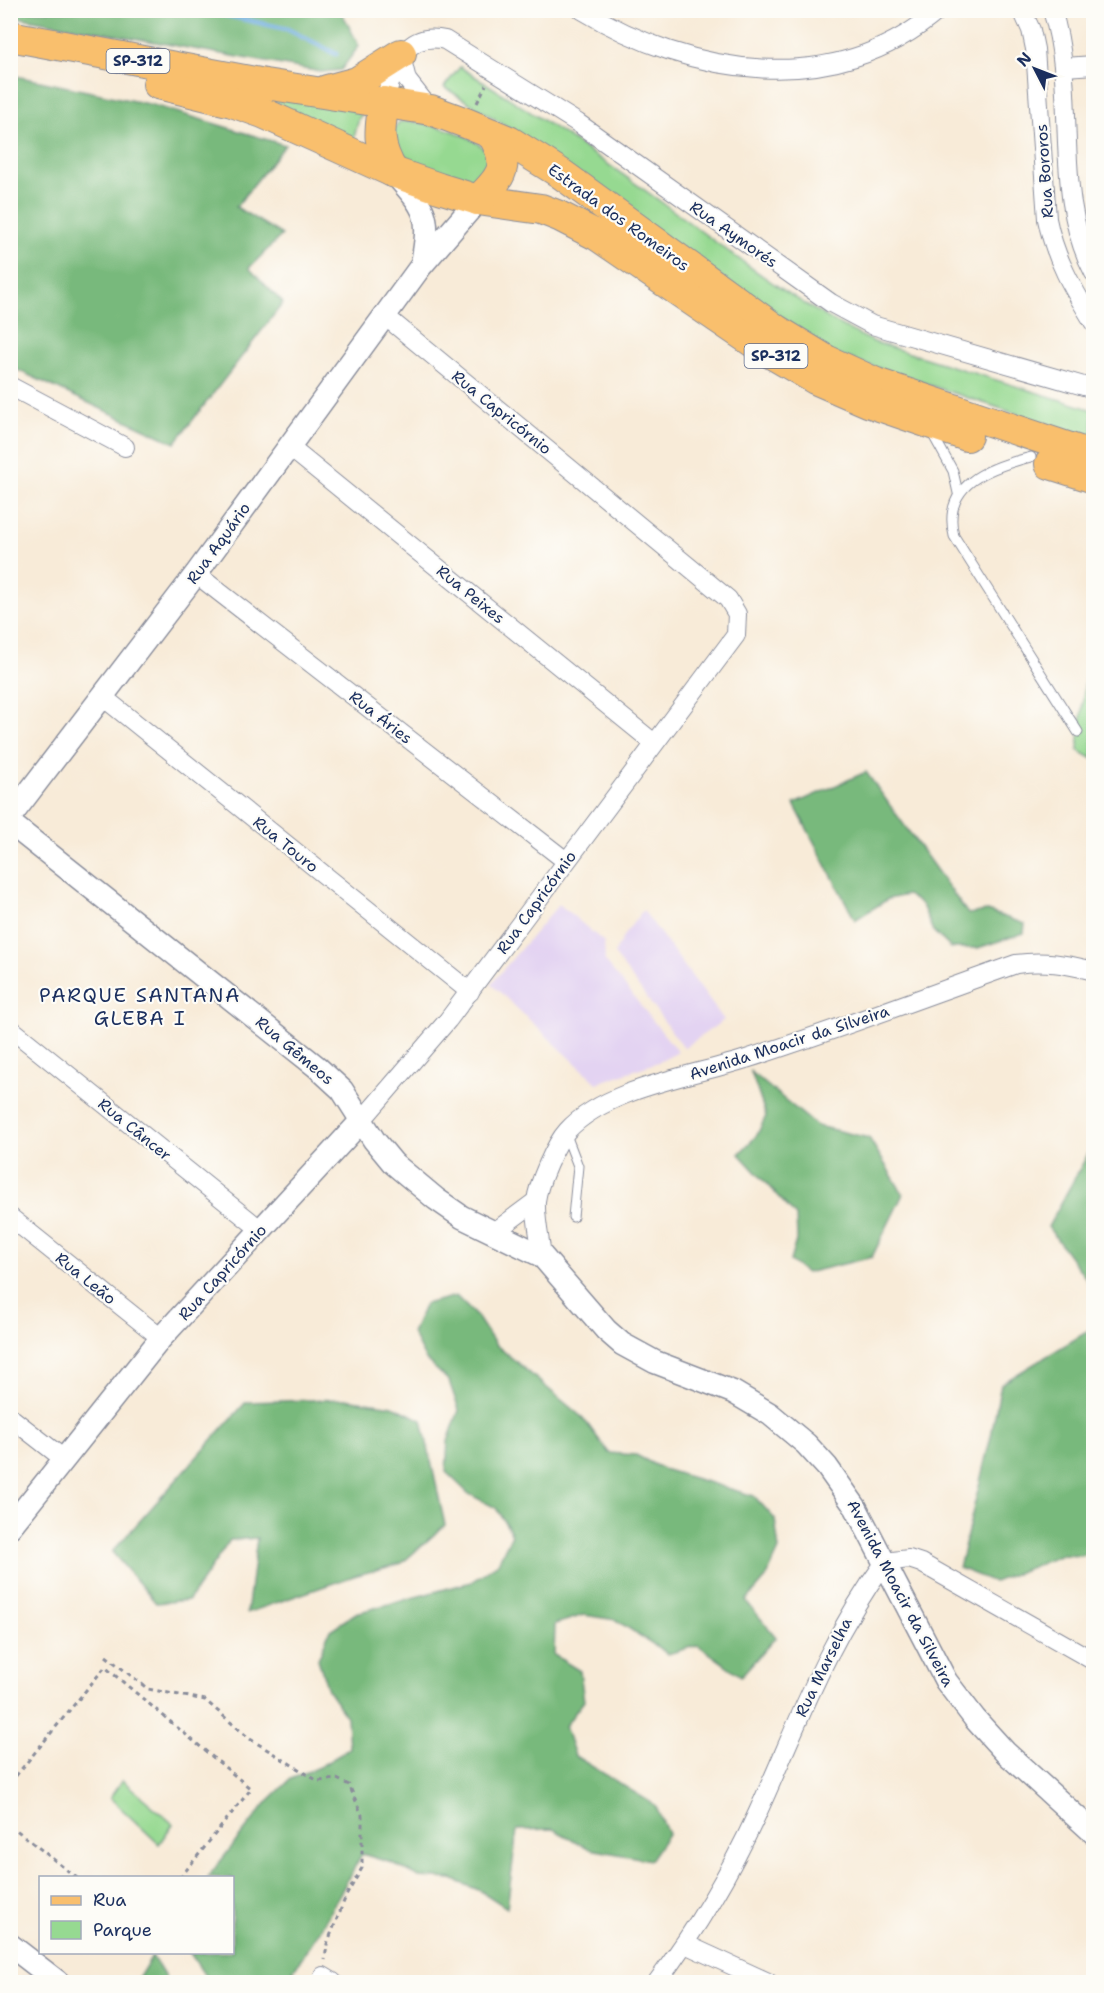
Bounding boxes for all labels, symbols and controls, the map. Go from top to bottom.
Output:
north arrow [1005,39,1065,99]
text: N [1012,48,1036,71]
road number: SP-312 [106,49,170,73]
street label: Rua Bororos [1031,123,1058,219]
street label: Estrada dos Romeiros [544,159,694,276]
street label: Rua Aymorés [686,196,782,272]
road number: SP-312 [744,344,808,368]
street label: Rua Capricórnio [447,366,556,459]
street label: Rua Aquário [182,498,255,588]
street label: Rua Peixes [432,560,509,628]
street label: Rua Áries [345,686,417,749]
street label: Rua Touro [249,812,323,877]
street label: Rua Capricórnio [492,847,581,958]
district label: PARQUE SANTANA GLEBA I [39,982,241,1031]
street label: Avenida Moacir da Silveira [687,1000,892,1085]
street label: Rua Gêmeos [251,1011,338,1089]
street label: Rua Câncer [94,1093,176,1165]
street label: Rua Capricórnio [174,1220,271,1325]
street label: Rua Leão [51,1248,120,1309]
street label: Avenida Moacir da Silveira [842,1496,959,1690]
street label: Rua Marselha [790,1614,857,1720]
legend [39,1876,234,1954]
text: Rua [93,1888,126,1912]
text: Parque [93,1918,152,1942]

